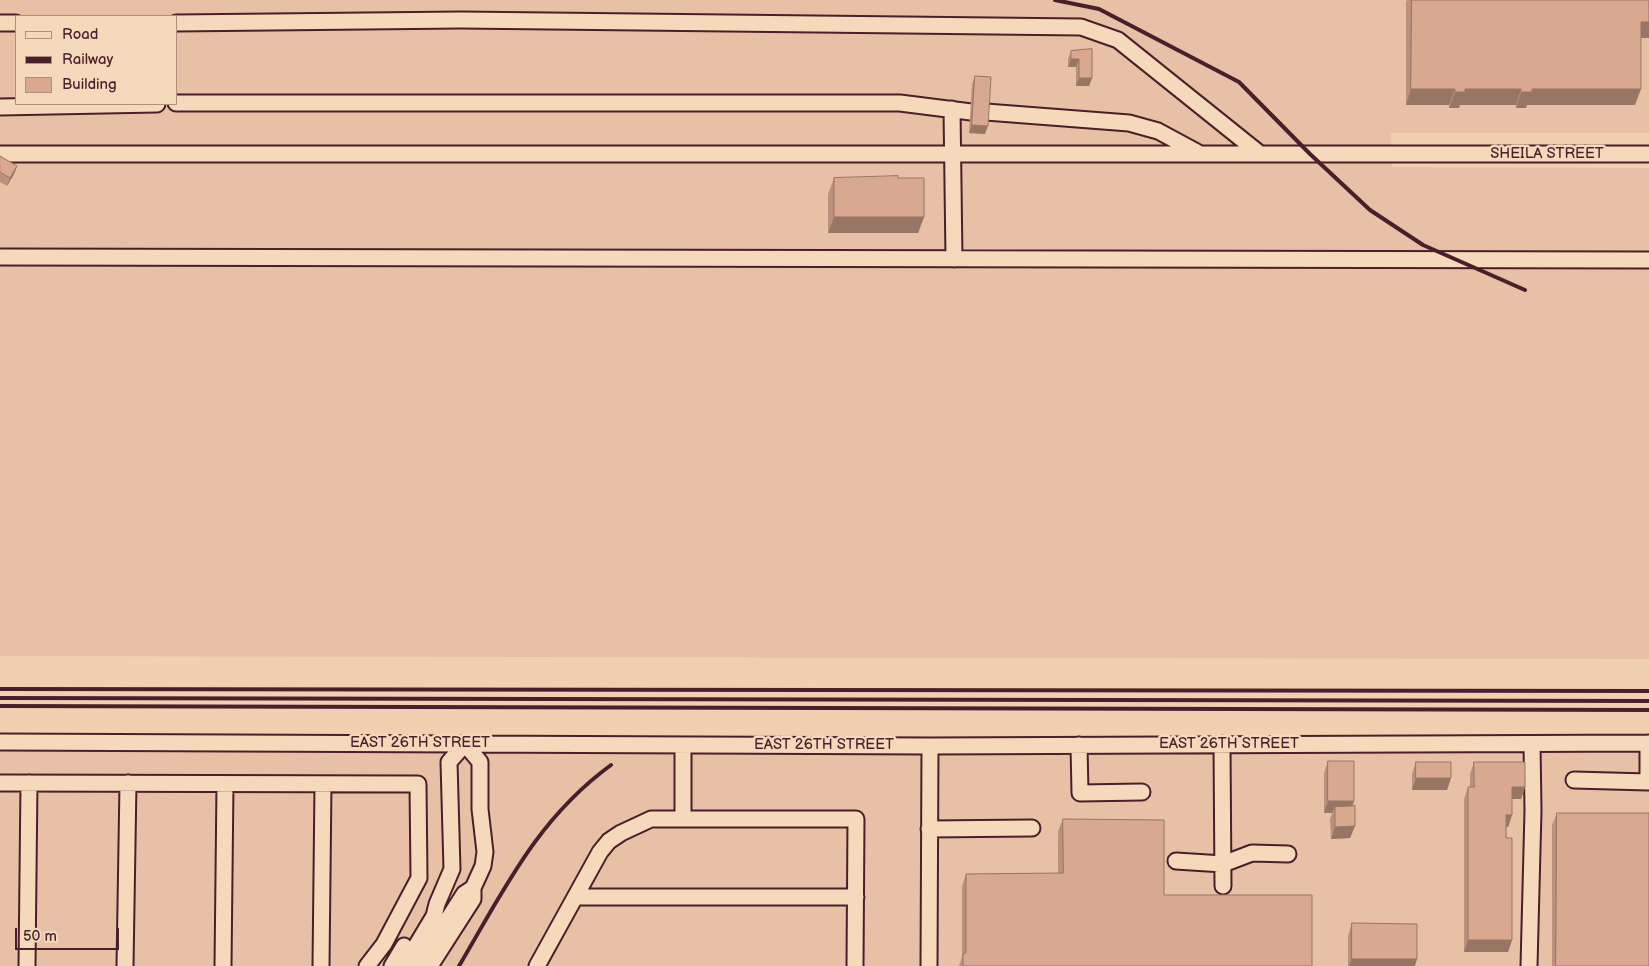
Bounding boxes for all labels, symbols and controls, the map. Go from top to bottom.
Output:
legend [15,15,178,105]
text: Road [62,25,98,44]
text: Railway [62,50,113,69]
text: Building [62,75,117,94]
street label: SHEILA STREET [1490,145,1604,163]
street label: EAST 26TH STREET [350,734,490,752]
street label: EAST 26TH STREET [1159,735,1299,753]
street label: EAST 26TH STREET [754,736,894,754]
scale bar [18,918,121,950]
text: 50 m [23,927,57,946]

